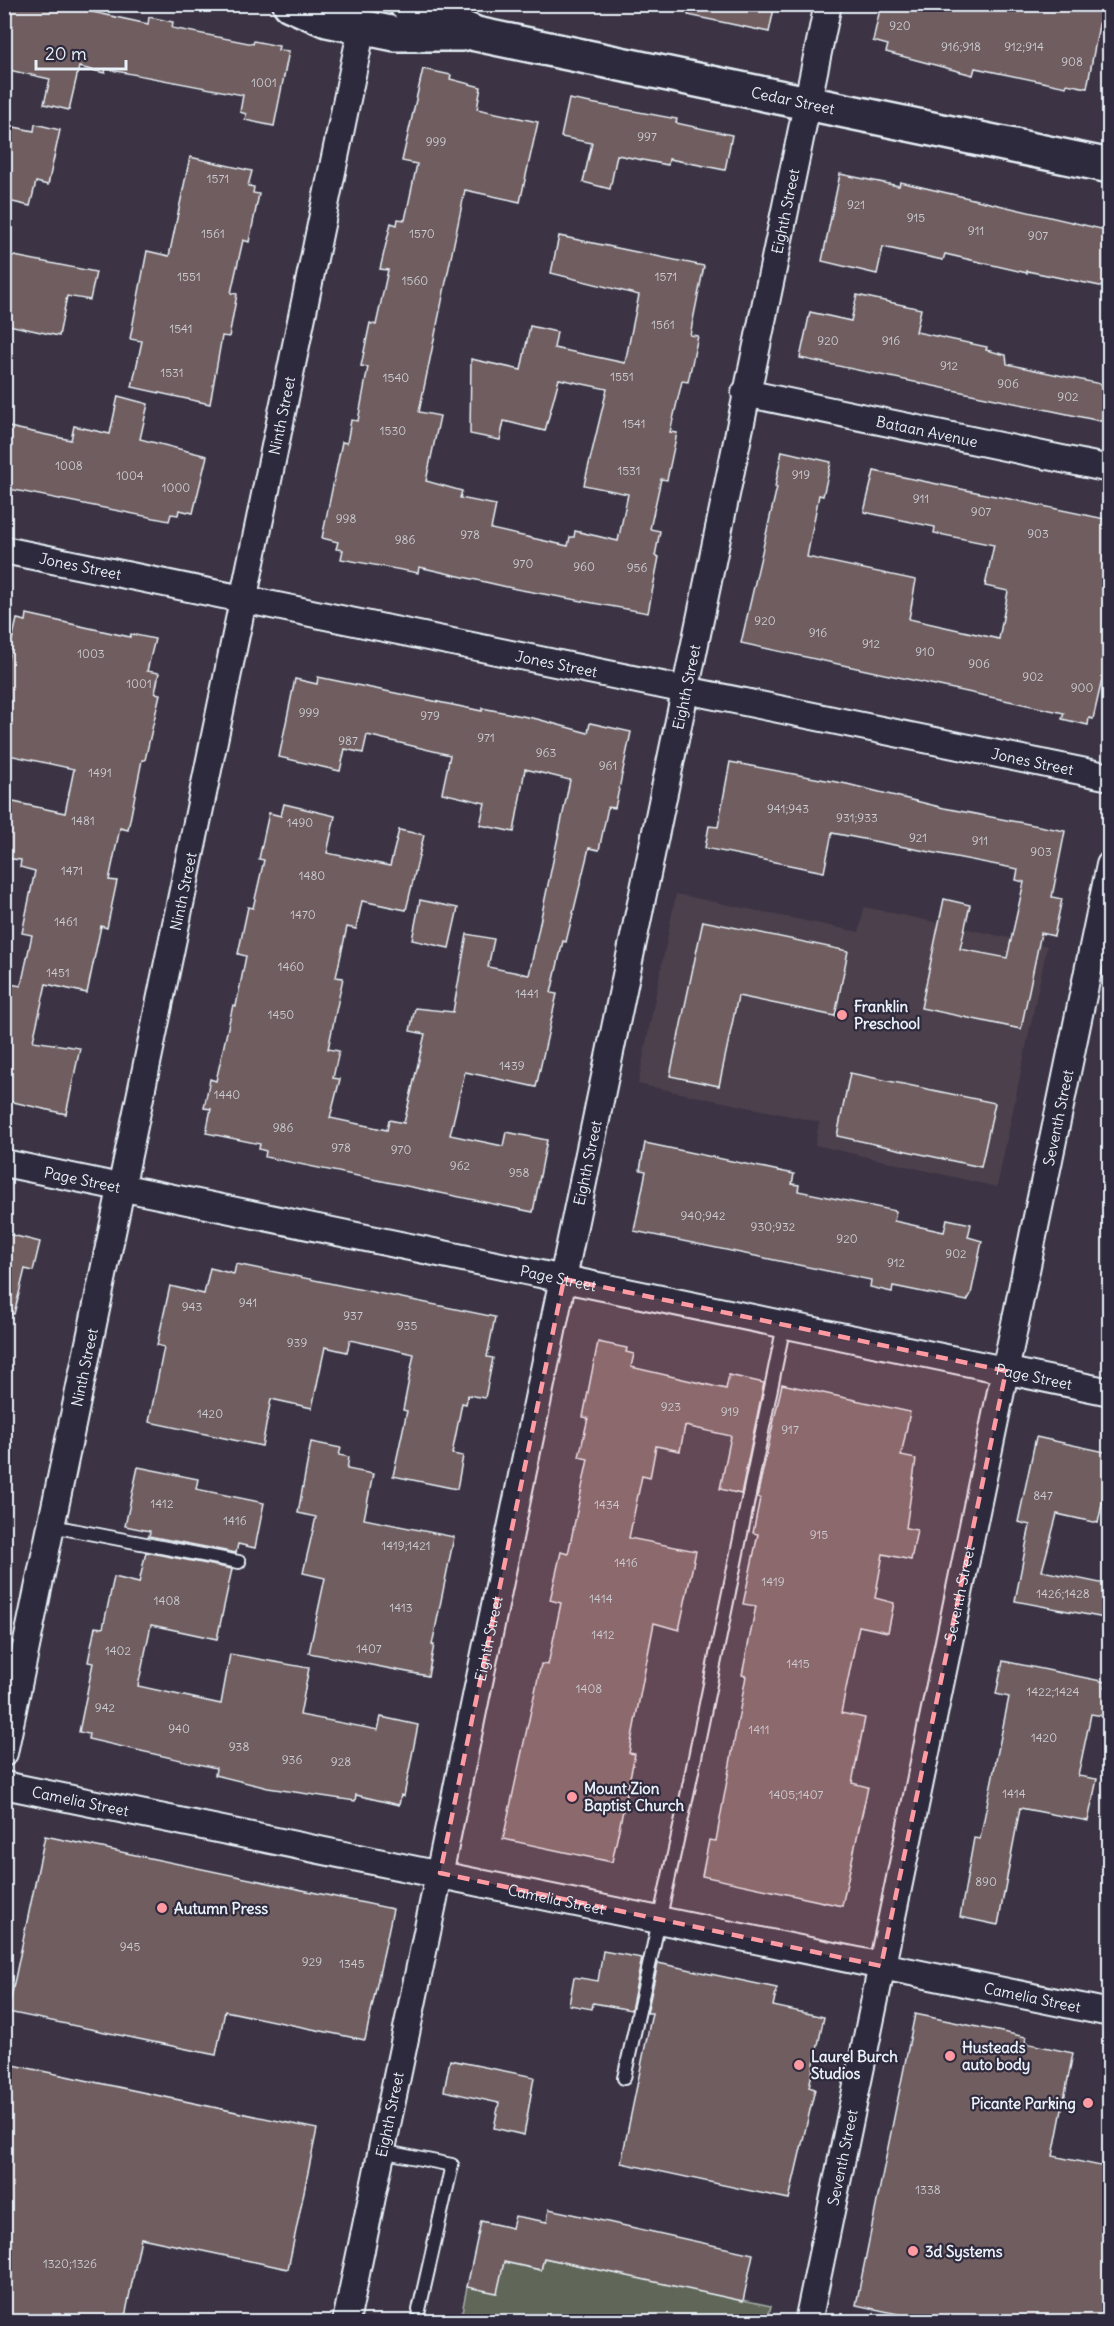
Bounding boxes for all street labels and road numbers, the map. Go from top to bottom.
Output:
street label: Cedar Street [750,82,836,118]
street label: Eighth Street [767,167,803,255]
street label: Ninth Street [264,375,299,456]
street label: Bataan Avenue [875,411,980,451]
street label: Jones Street [38,548,123,583]
street label: Eighth Street [668,643,704,731]
street label: Jones Street [514,646,599,681]
street label: Jones Street [990,743,1075,779]
street label: Ninth Street [165,850,200,932]
street label: Seventh Street [1038,1068,1077,1167]
street label: Eighth Street [569,1119,605,1207]
street label: Page Street [43,1162,122,1196]
street label: Page Street [518,1261,598,1295]
street label: Ninth Street [67,1326,101,1408]
street label: Page Street [994,1359,1074,1393]
street label: Seventh Street [940,1544,978,1643]
street label: Eighth Street [470,1594,506,1683]
street label: Camelia Street [30,1781,131,1820]
street label: Camelia Street [506,1880,607,1918]
street label: Camelia Street [982,1978,1083,2016]
street label: Eighth Street [371,2070,407,2159]
street label: Seventh Street [823,2108,861,2207]

